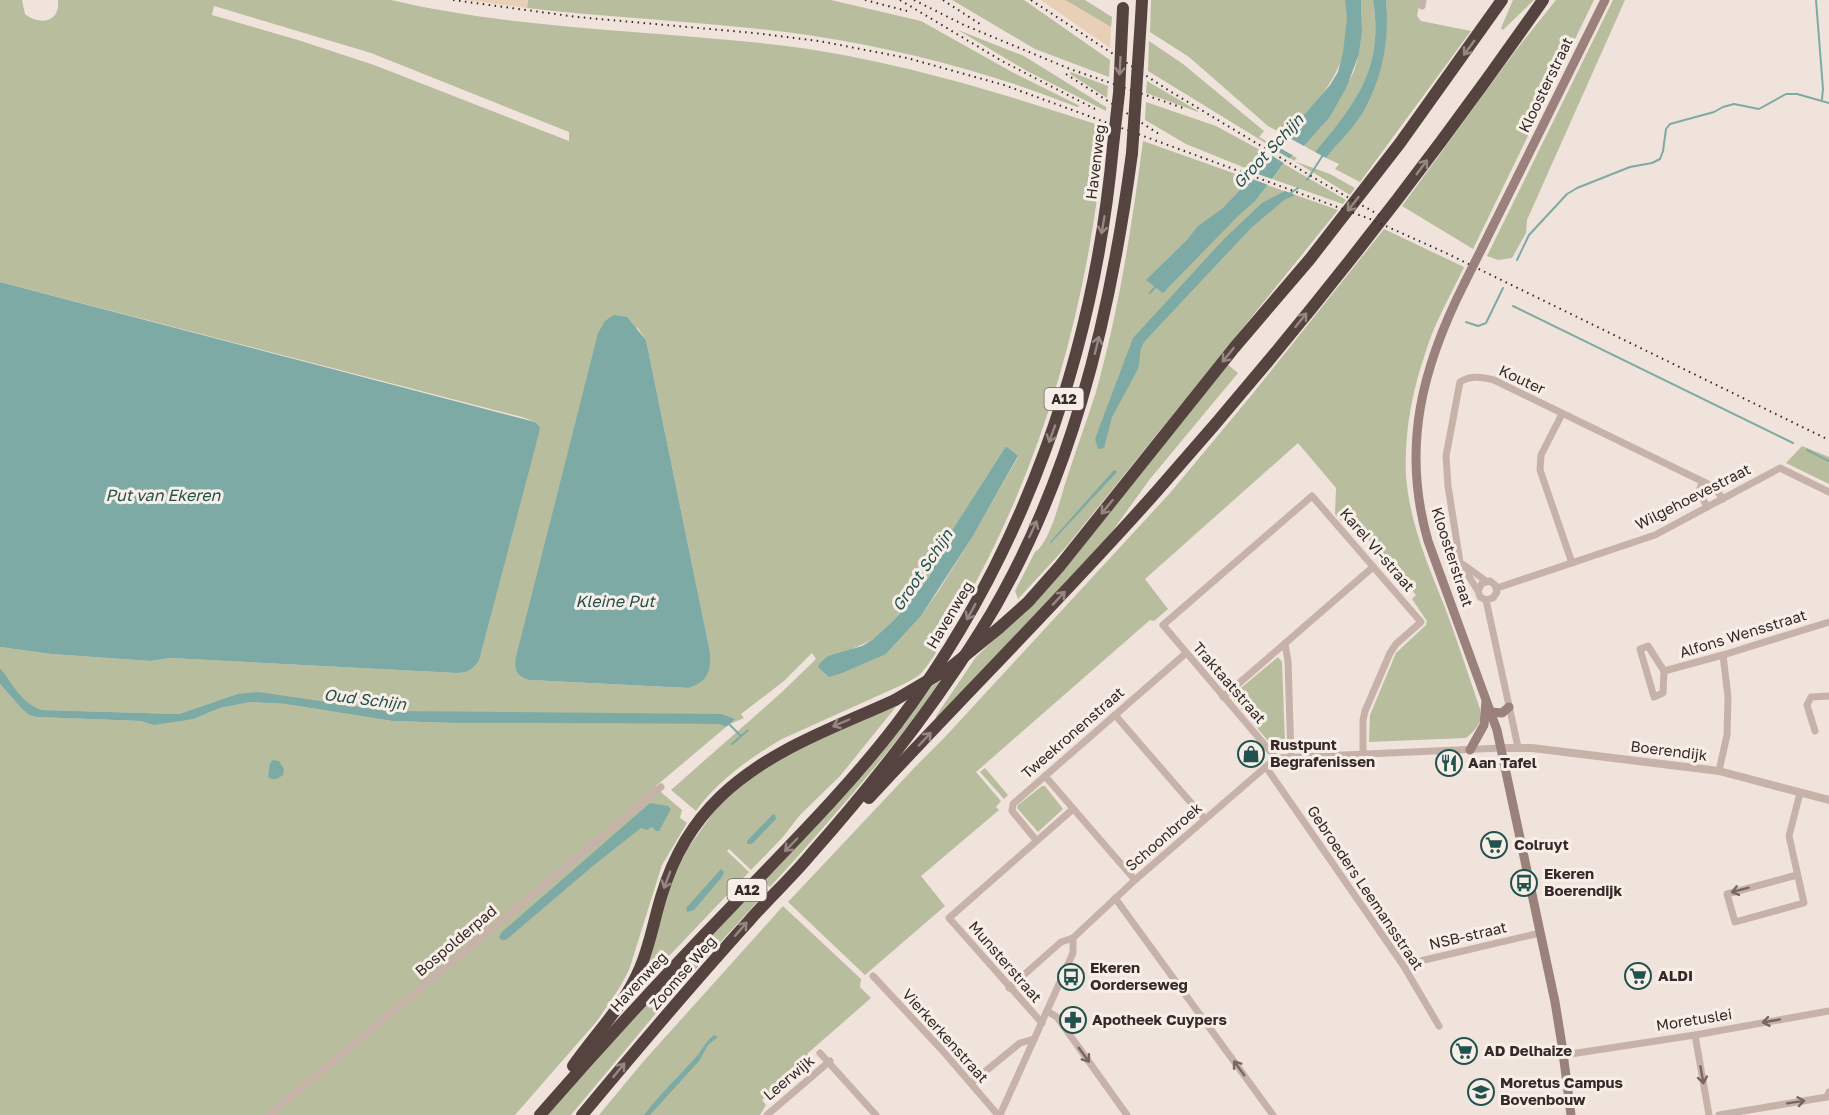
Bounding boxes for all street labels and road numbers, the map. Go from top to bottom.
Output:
street label: Kloosterstraat [1514,34,1576,135]
street label: Havenweg [1081,123,1109,200]
street label: Kouter [1497,361,1548,398]
road number: A12 [1044,388,1084,410]
street label: Wilgehoevestraat [1632,459,1753,533]
street label: Karel VI-straat [1337,504,1419,595]
street label: Kloosterstraat [1428,505,1478,609]
street label: Havenweg [922,578,976,651]
street label: Alfons Wensstraat [1677,605,1808,661]
street label: Traktaatstraat [1189,638,1270,727]
street label: Tweekronenstraat [1017,683,1127,782]
street label: Boerendijk [1630,736,1709,764]
street label: Schoonbroek [1121,798,1206,874]
street label: Gebroeders Leemansstraat [1304,802,1428,973]
road number: A12 [728,879,766,901]
street label: Bospolderpad [411,901,500,979]
street label: Munsterstraat [965,917,1046,1006]
street label: NSB-straat [1427,917,1508,953]
street label: Zoomse Weg [645,932,719,1013]
street label: Havenweg [606,948,671,1015]
street label: Vierkerkenstraat [899,985,993,1086]
street label: Moretuslei [1655,1004,1733,1034]
street label: Leerwijk [759,1051,818,1104]

